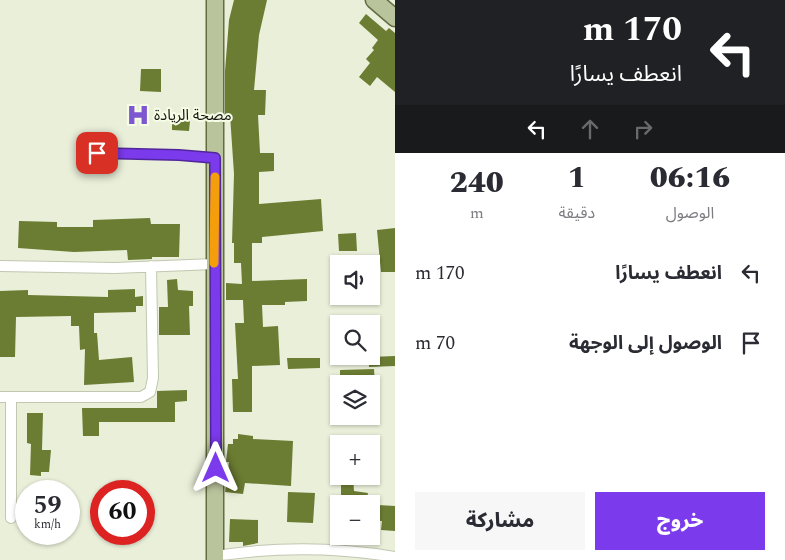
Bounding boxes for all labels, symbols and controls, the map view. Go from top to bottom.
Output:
text: 170 m [583,3,682,56]
icon: left [700,20,765,85]
text: انعطف يسارًا [570,58,682,91]
hospital icon: مصحة الريادة [125,102,151,128]
place label: مصحة الريادة [154,104,232,127]
icon: left [523,115,551,143]
icon: ahead [576,115,604,143]
icon: right [629,115,657,143]
pin [76,132,118,174]
icon: arrive [83,139,111,167]
text: 1 [568,155,586,201]
text: 06:16 [650,155,730,201]
text: 240 [450,160,504,206]
text: m [470,201,484,225]
text: دقيقة [559,201,595,225]
text: الوصول [666,201,714,225]
map controls [330,255,380,545]
button: sound [330,255,380,305]
text: 170 m [415,259,465,288]
text: انعطف يسارًا [615,259,722,288]
icon: left [737,259,765,287]
button: search [330,315,380,365]
text: 70 m [415,329,455,358]
text: الوصول إلى الوجهة [569,329,722,358]
icon: arrive [737,329,765,357]
button: layers [330,375,380,425]
button: + [330,435,380,485]
position arrow [189,441,241,493]
speed limit sign: 60 [90,480,155,545]
text: 59 [33,487,62,525]
button: مشاركة [415,492,585,550]
button: خروج [595,492,765,550]
button: − [330,495,380,545]
text: km/h [34,515,61,534]

